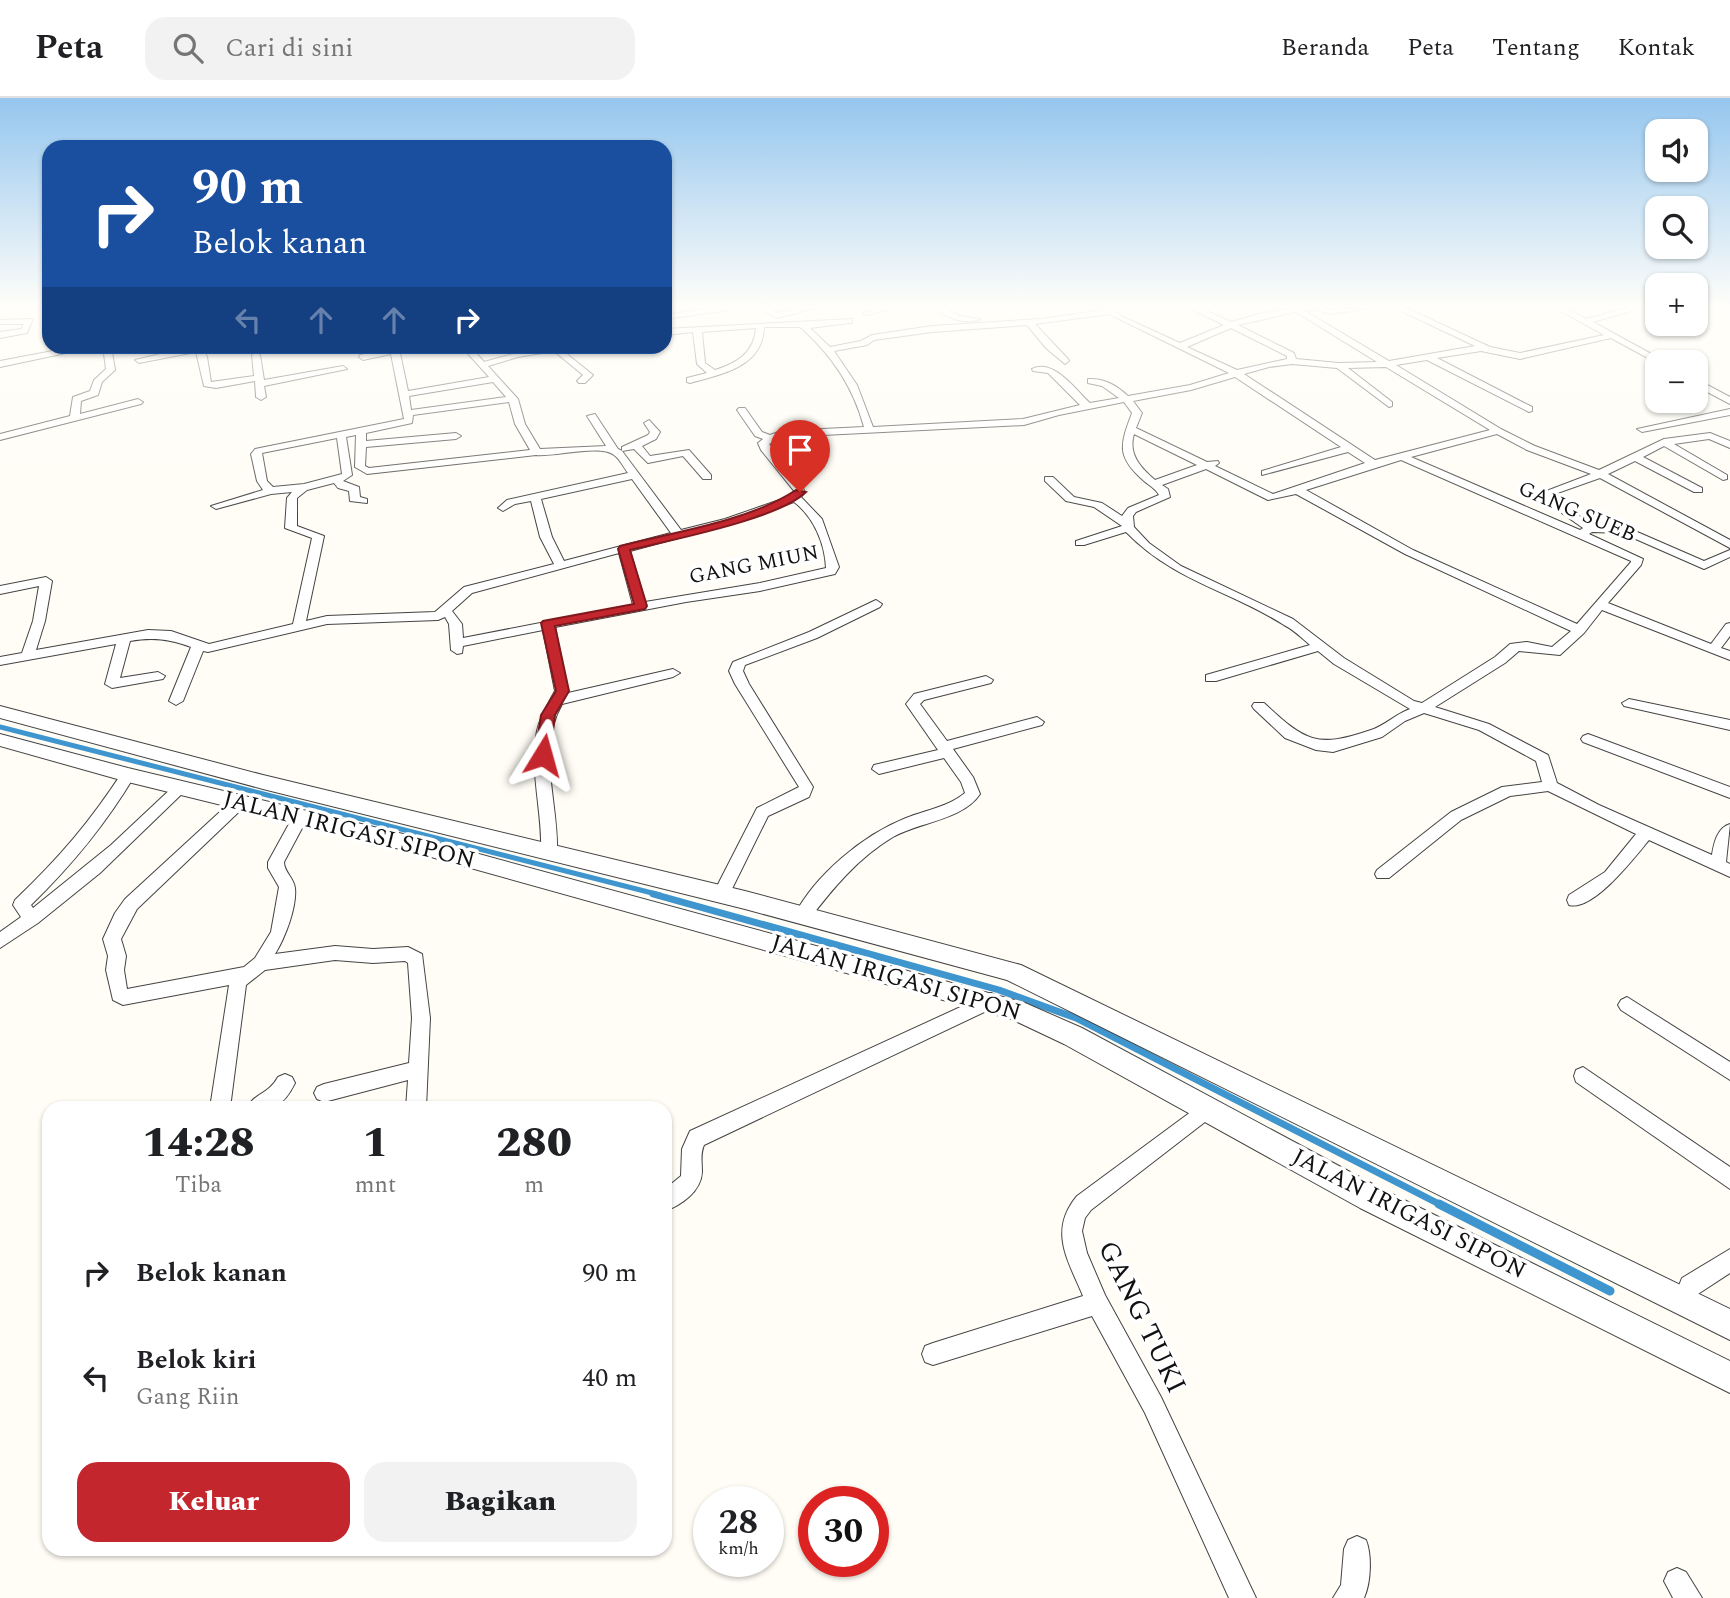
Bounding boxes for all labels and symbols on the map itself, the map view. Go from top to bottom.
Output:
pin [770,420,830,492]
street label: GANG SUEB [1513,473,1641,551]
street label: GANG MIUN [686,537,822,593]
position arrow [506,718,580,792]
street label: JALAN IRIGASI SIPON [219,781,479,879]
street label: JALAN IRIGASI SIPON [767,925,1025,1031]
street label: JALAN IRIGASI SIPON [1285,1139,1533,1289]
street label: GANG TUKI [1086,1233,1198,1401]
speed limit sign: 30 [798,1486,889,1577]

